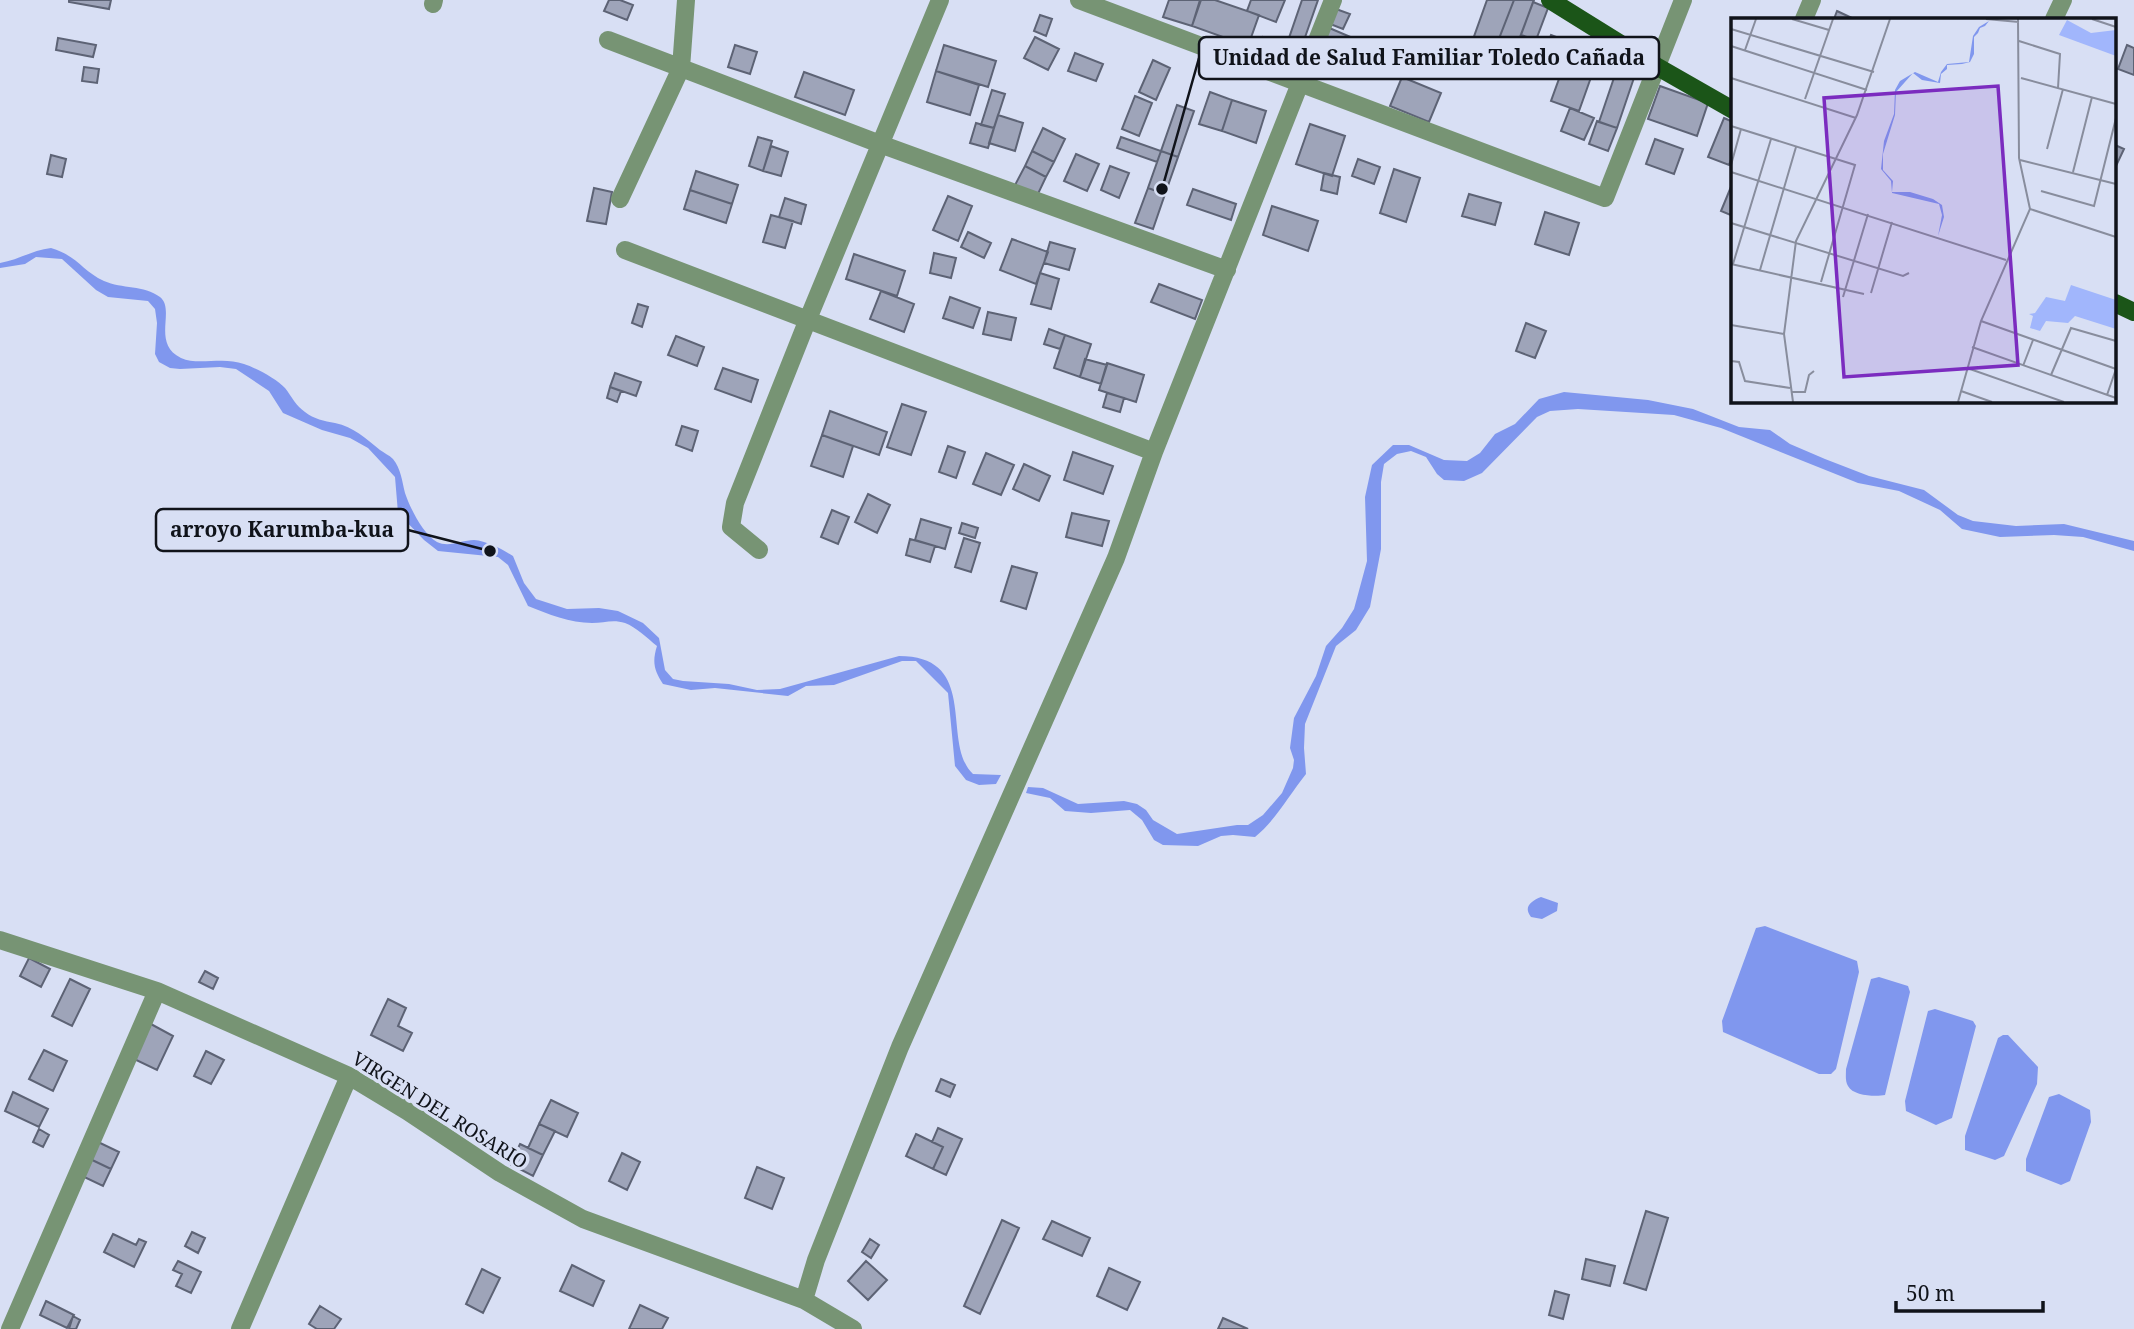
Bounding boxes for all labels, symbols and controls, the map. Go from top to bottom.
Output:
inset map [1731,18,2116,402]
callout: Unidad de Salud Familiar Toledo Cañada [1199,37,1659,79]
text: Unidad de Salud Familiar Toledo Cañada [1213,43,1645,71]
callout: arroyo Karumba-kua [156,509,408,551]
text: arroyo Karumba-kua [170,515,394,543]
street label: VIRGEN DEL ROSARIO [347,1045,533,1175]
scale bar [1896,1270,2043,1314]
text: 50 m [1906,1279,1955,1307]

